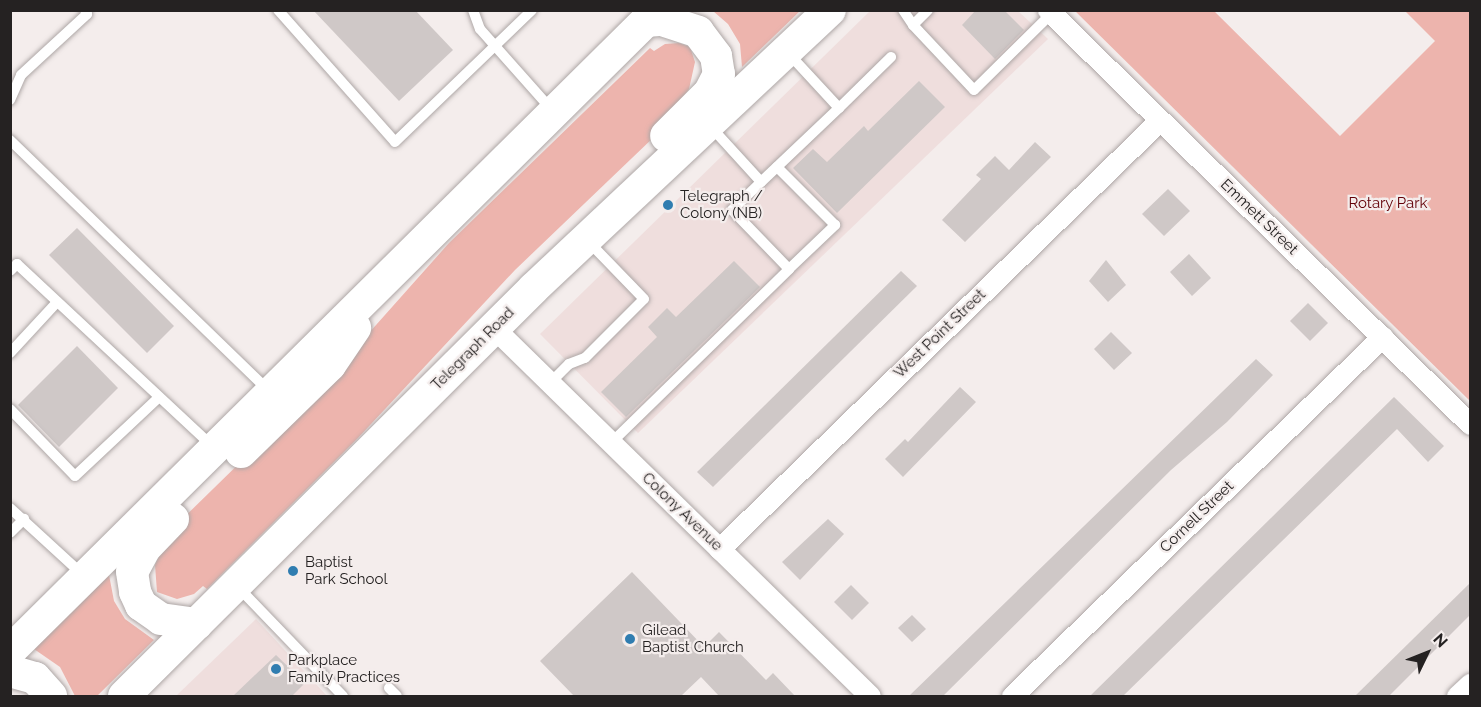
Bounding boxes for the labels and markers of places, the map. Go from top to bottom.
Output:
place label: Telegraph / Colony (NB) [680,187,763,222]
marker: Telegraph / Colony (NB) [661,198,675,212]
place label: Baptist Park School [305,553,387,588]
marker: Baptist Park School [286,564,300,578]
place label: Gilead Baptist Church [642,621,744,656]
marker: Gilead Baptist Church [623,632,637,646]
place label: Parkplace Family Practices [288,651,400,686]
marker: Parkplace Family Practices [269,662,283,676]

